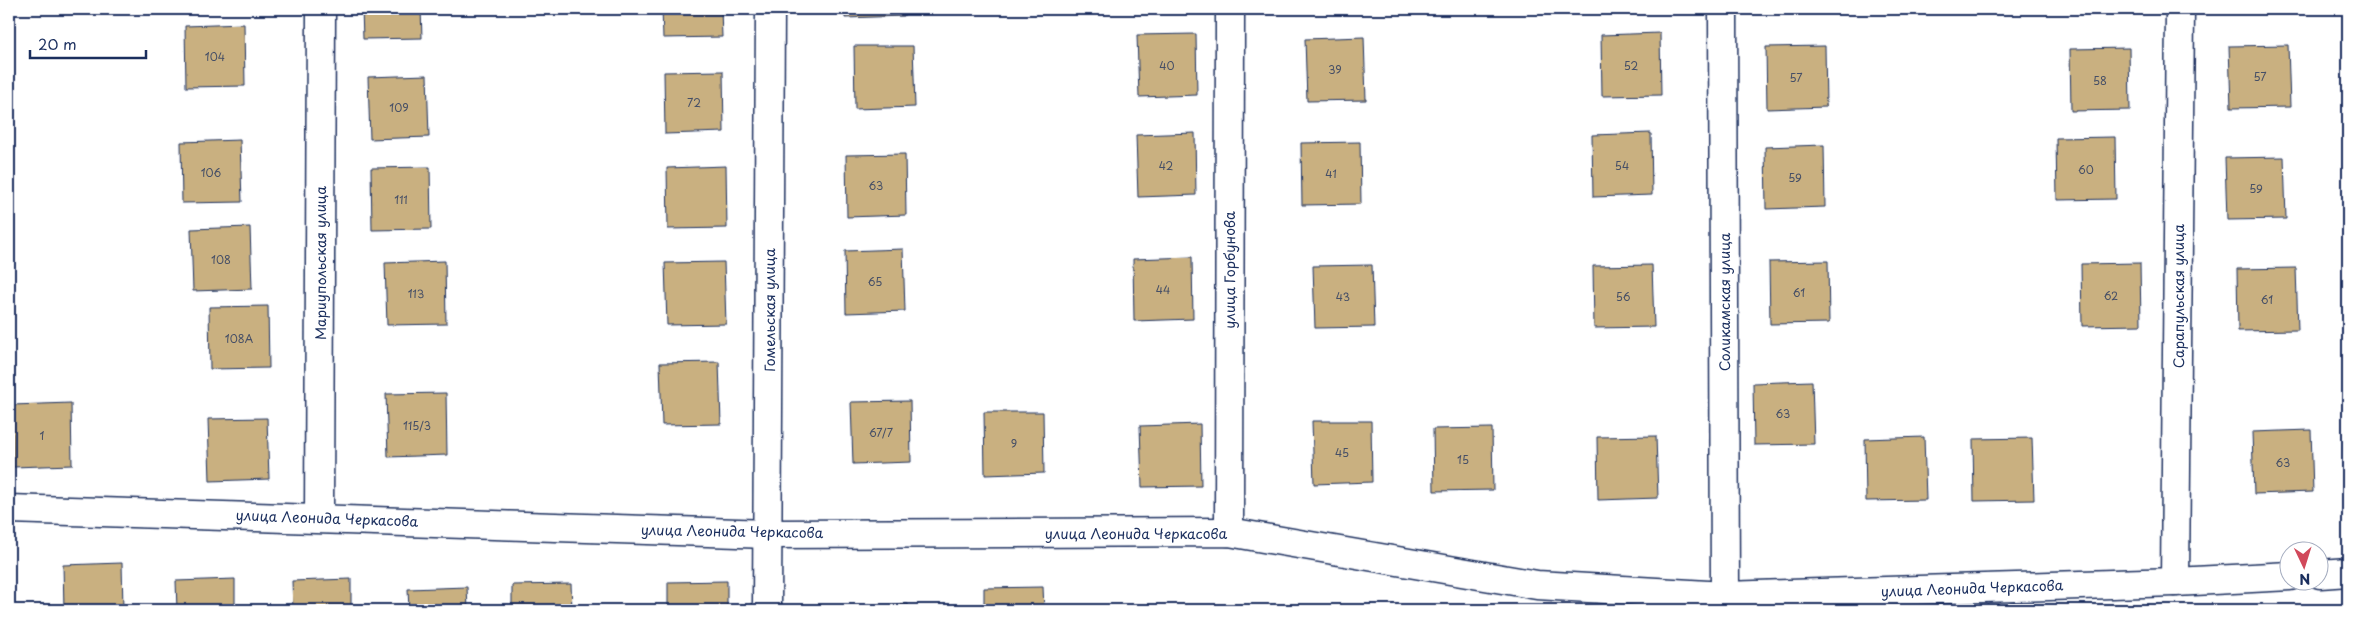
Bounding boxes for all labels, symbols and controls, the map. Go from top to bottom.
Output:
scale bar [30,28,146,60]
text: 20 m [38,32,77,55]
house number: 104 [205,48,225,65]
house number: 40 [1159,57,1175,74]
house number: 52 [1624,57,1638,74]
house number: 39 [1328,61,1342,78]
house number: 57 [2253,68,2267,85]
house number: 57 [1789,69,1803,86]
house number: 58 [2093,72,2107,89]
house number: 72 [687,94,701,111]
house number: 109 [389,99,409,116]
house number: 42 [1159,157,1174,174]
house number: 54 [1615,157,1629,174]
house number: 60 [2078,161,2094,178]
house number: 106 [201,164,222,181]
house number: 41 [1325,165,1337,182]
house number: 59 [1788,169,1802,186]
house number: 63 [869,177,883,194]
house number: 59 [2249,180,2263,197]
street label: Мариупольская улица [310,186,331,340]
house number: 111 [394,191,408,208]
street label: улица Горбунова [1219,211,1240,329]
street label: Сарапульская улица [2168,224,2189,368]
street label: Соликамская улица [1714,233,1735,371]
street label: Гомельская улица [759,248,780,372]
house number: 108 [211,251,231,268]
house number: 65 [868,273,882,290]
house number: 44 [1156,281,1170,298]
house number: 61 [1793,284,1805,301]
house number: 113 [408,285,424,302]
house number: 62 [2104,287,2118,304]
house number: 43 [1336,288,1350,305]
house number: 56 [1616,288,1631,305]
house number: 61 [2261,291,2273,308]
house number: 108А [225,330,254,347]
house number: 63 [1776,405,1790,422]
house number: 115/3 [403,417,431,434]
house number: 67/7 [869,424,893,441]
house number: 1 [40,427,45,444]
house number: 9 [1011,435,1017,452]
house number: 45 [1335,444,1349,461]
house number: 15 [1457,451,1469,468]
house number: 63 [2276,454,2290,471]
street label: улица Леонида Черкасова [235,504,419,532]
street label: улица Леонида Черкасова [641,519,824,543]
street label: улица Леонида Черкасова [1045,523,1228,544]
north arrow [2280,542,2330,592]
text: N [2299,569,2311,590]
street label: улица Леонида Черкасова [1880,574,2064,602]

